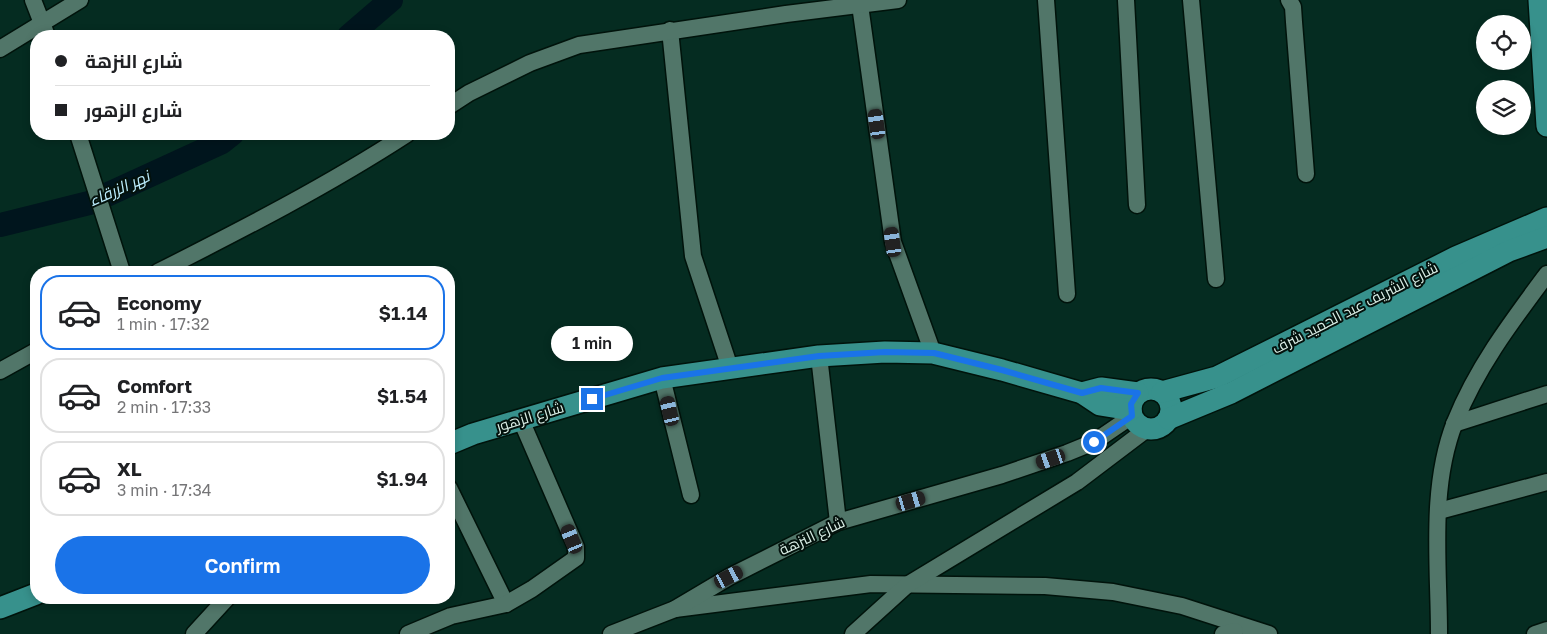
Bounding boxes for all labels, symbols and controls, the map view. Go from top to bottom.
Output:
map controls [1476,15,1531,135]
button: locate [1476,15,1531,70]
text: شارع النزهة [85,49,183,72]
button: layers [1476,80,1531,135]
text: شارع الزهور [85,98,182,121]
car [867,108,886,140]
water label: نهر الزرقاء [85,165,154,210]
car [883,226,902,258]
street label: شارع الشريف عبد الحميد شرف [1269,257,1442,359]
icon: car [57,290,102,335]
text: Economy [117,291,202,314]
text: $1.14 [379,301,428,324]
text: 1 min · 17:32 [117,314,210,334]
callout: 1 min [551,326,633,362]
text: 1 min [572,333,612,353]
icon: car [57,373,102,418]
text: Comfort [117,374,192,397]
text: $1.54 [377,384,428,407]
route end [581,388,603,410]
car [659,395,680,427]
text: 2 min · 17:33 [117,397,211,417]
street label: شارع الزهور [493,397,567,438]
route start [1083,431,1105,453]
car [1034,447,1067,471]
icon: car [57,456,102,501]
text: XL [117,457,142,480]
text: $1.94 [376,467,428,490]
text: 3 min · 17:34 [117,480,212,500]
car [894,490,927,512]
street label: شارع النزهة [776,512,849,561]
car [559,522,584,556]
button: Confirm [55,536,430,594]
car [712,564,745,590]

